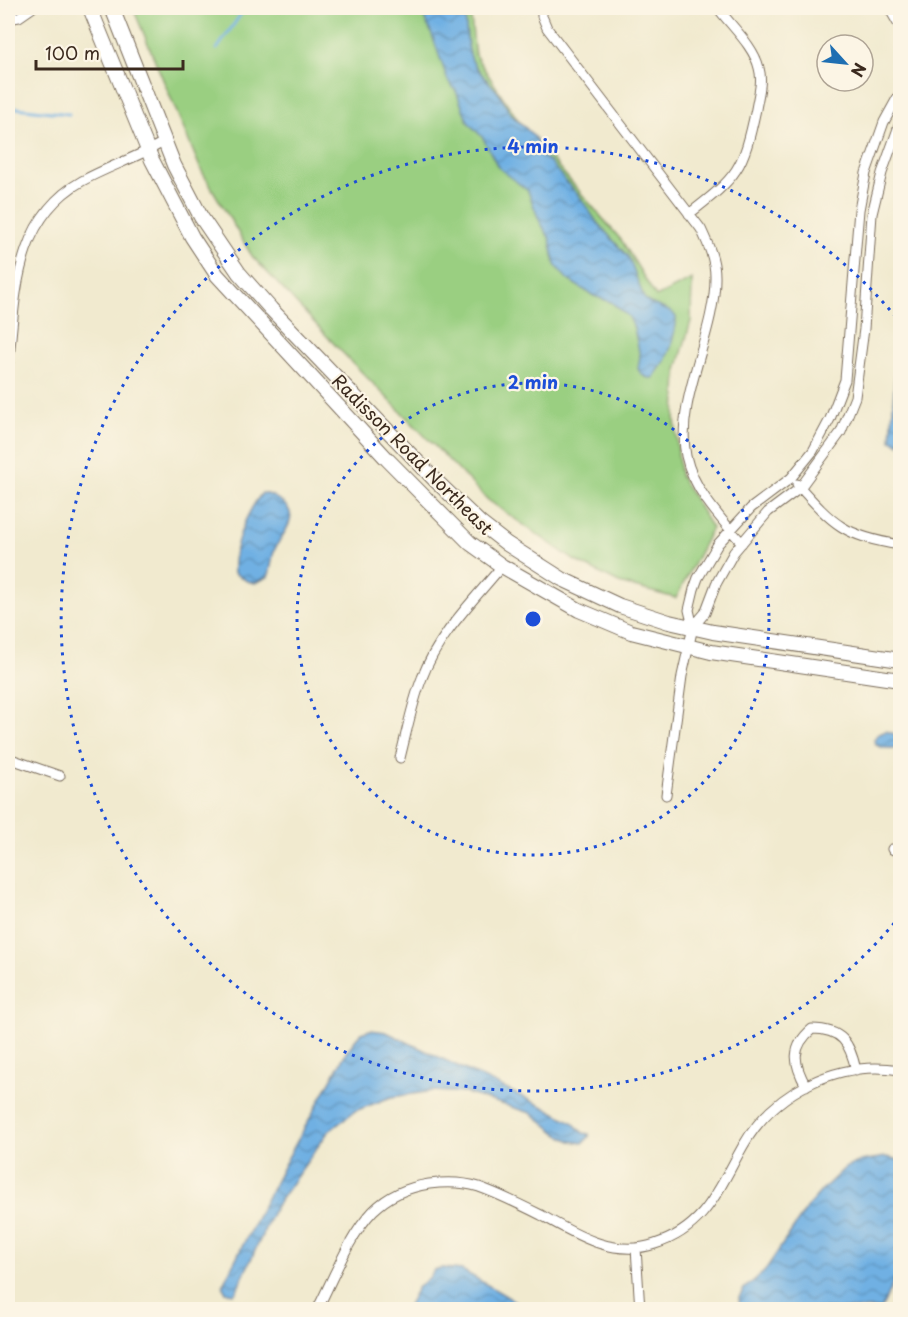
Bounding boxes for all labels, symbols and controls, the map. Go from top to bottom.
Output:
scale bar [36,33,183,71]
north arrow [815,33,875,93]
text: 100 m [45,39,100,66]
text: N [846,59,873,81]
text: 4 min [507,132,559,159]
street label: Radisson Road Northeast [326,367,500,541]
text: 2 min [508,368,558,395]
centre of rings [523,609,543,629]

